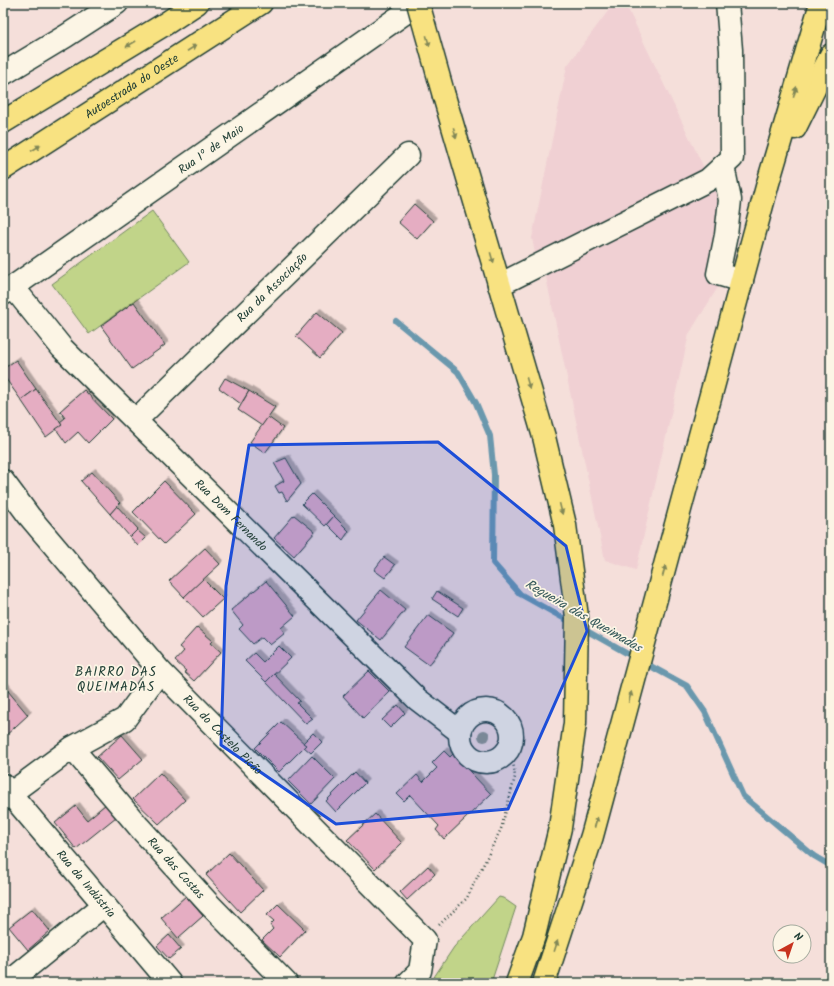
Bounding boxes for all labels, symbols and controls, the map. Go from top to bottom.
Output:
one-way arrow [425,35,431,47]
one-way arrow [125,41,137,48]
one-way arrow [186,44,198,51]
street label: Autoestrada do Oeste [81,49,183,124]
one-way arrow [792,86,798,98]
street label: Rua 1º de Maio [174,120,248,179]
one-way arrow [452,128,458,140]
one-way arrow [31,144,41,152]
street label: Rua da Associação [232,249,312,327]
one-way arrow [489,252,495,264]
one-way arrow [525,377,531,389]
street label: Rua Dom Fernando [190,475,272,556]
one-way arrow [559,502,565,515]
one-way arrow [661,565,667,578]
water label: Regueira das Queimadas [521,574,647,659]
district label: BAIRRO DAS QUEIMADAS [75,662,157,698]
street label: Rua do Castelo Picão [178,690,267,780]
one-way arrow [627,691,633,703]
one-way arrow [593,816,599,828]
street label: Rua das Costas [143,833,209,904]
street label: Rua da Indústria [51,846,120,922]
north arrow [772,924,812,964]
text: N [789,928,806,946]
one-way arrow [553,940,559,952]

